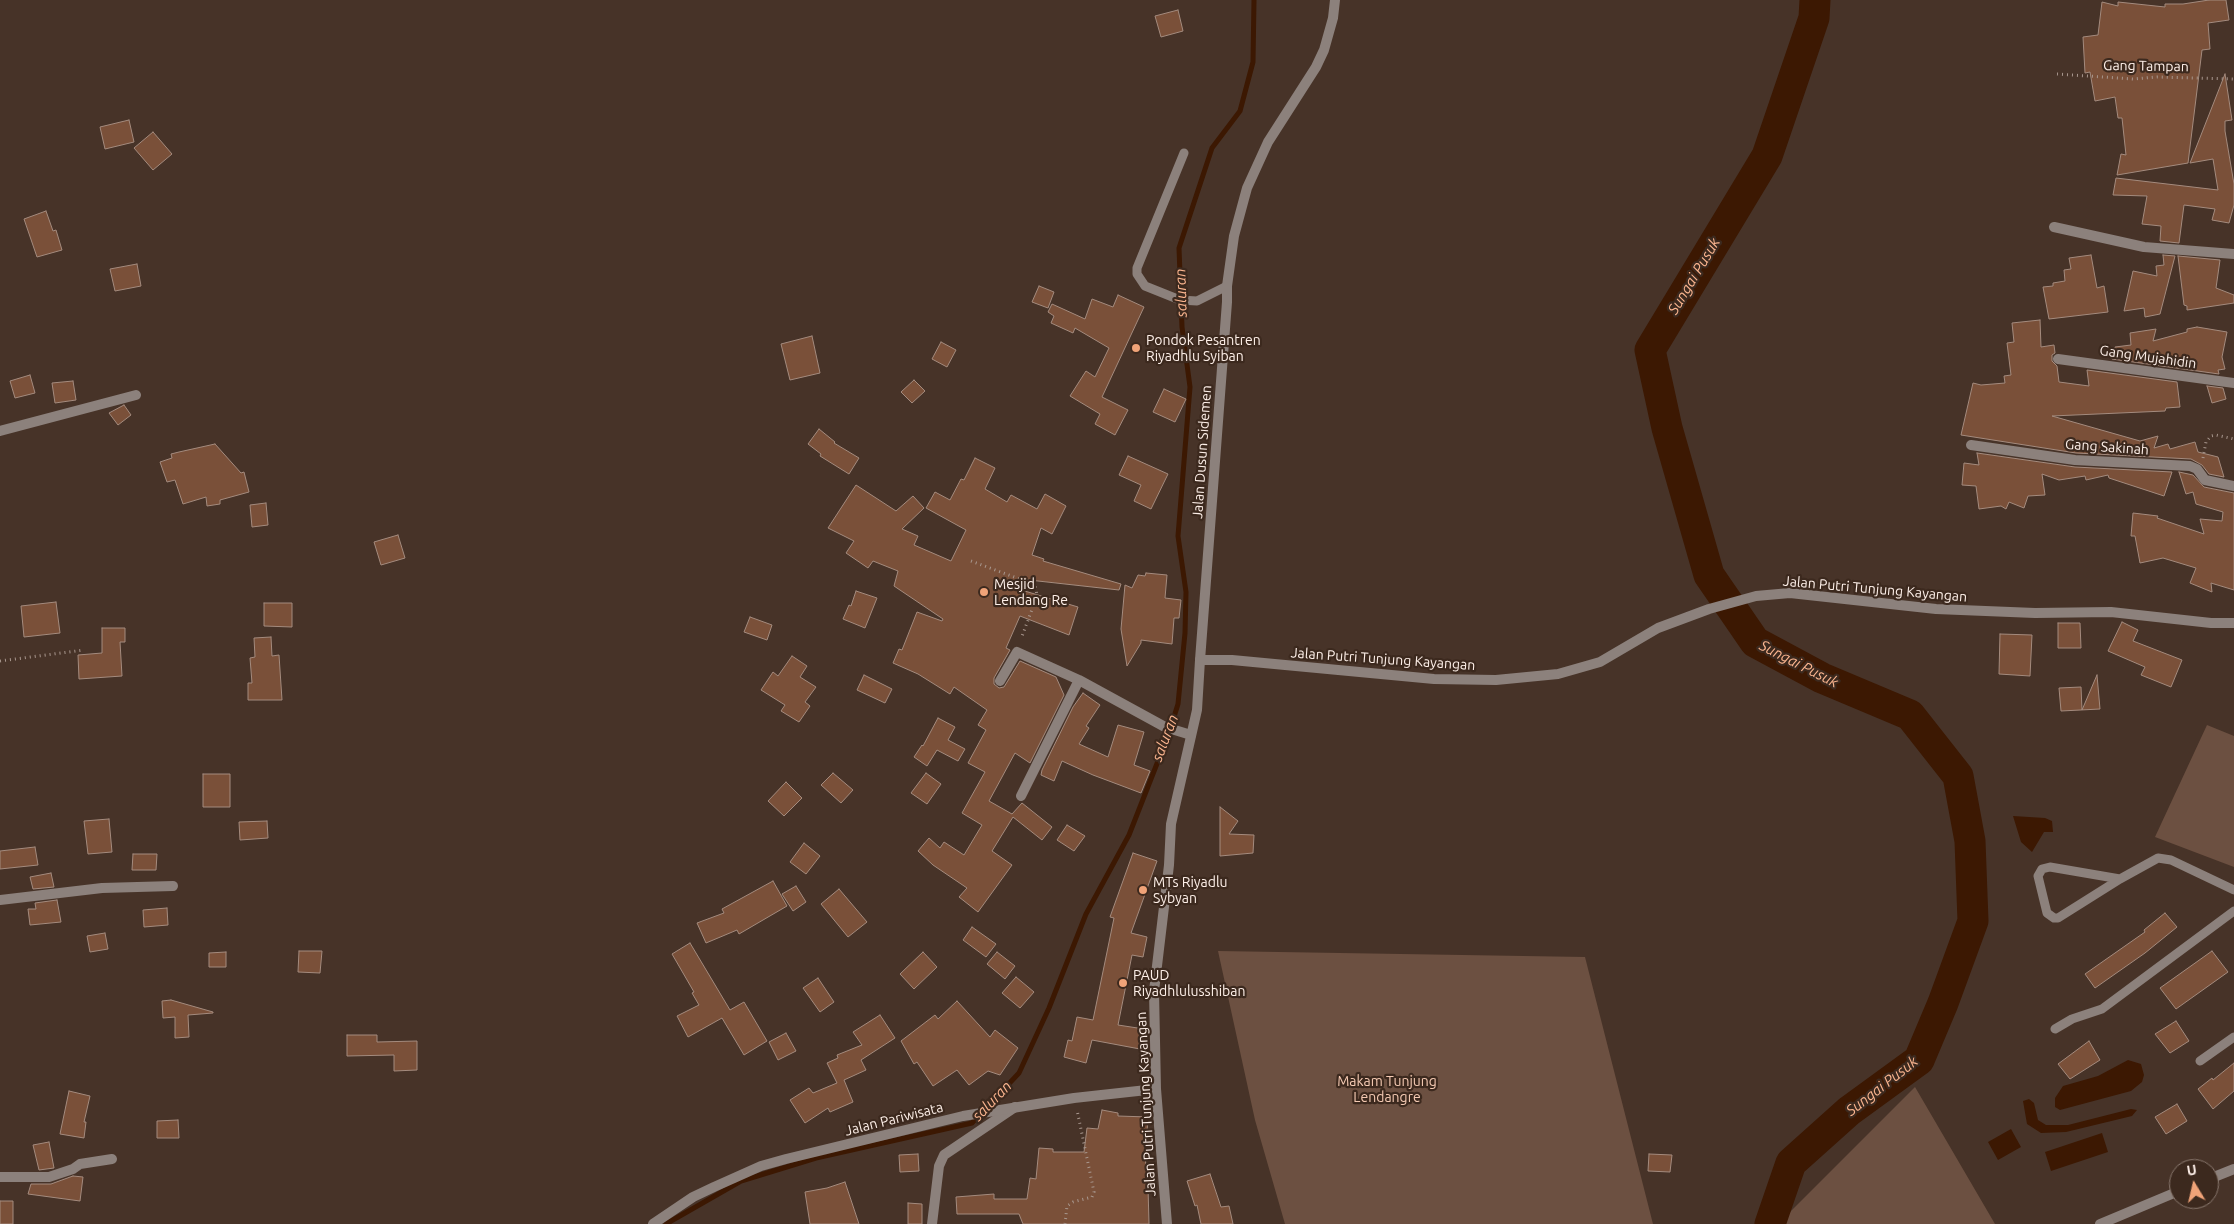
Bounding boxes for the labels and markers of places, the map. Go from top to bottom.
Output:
place label: Pondok Pesantren Riyadhlu Syiban [1146,332,1261,364]
marker: Pondok Pesantren Riyadhlu Syiban [1130,342,1142,354]
place label: Mesjid Lendang Re [994,576,1068,608]
marker: Mesjid Lendang Re [978,586,990,598]
place label: MTs Riyadlu Sybyan [1153,874,1228,906]
marker: MTs Riyadlu Sybyan [1137,884,1149,896]
place label: PAUD Riyadhlulusshiban [1133,967,1245,1000]
marker: PAUD Riyadhlulusshiban [1117,977,1129,989]

